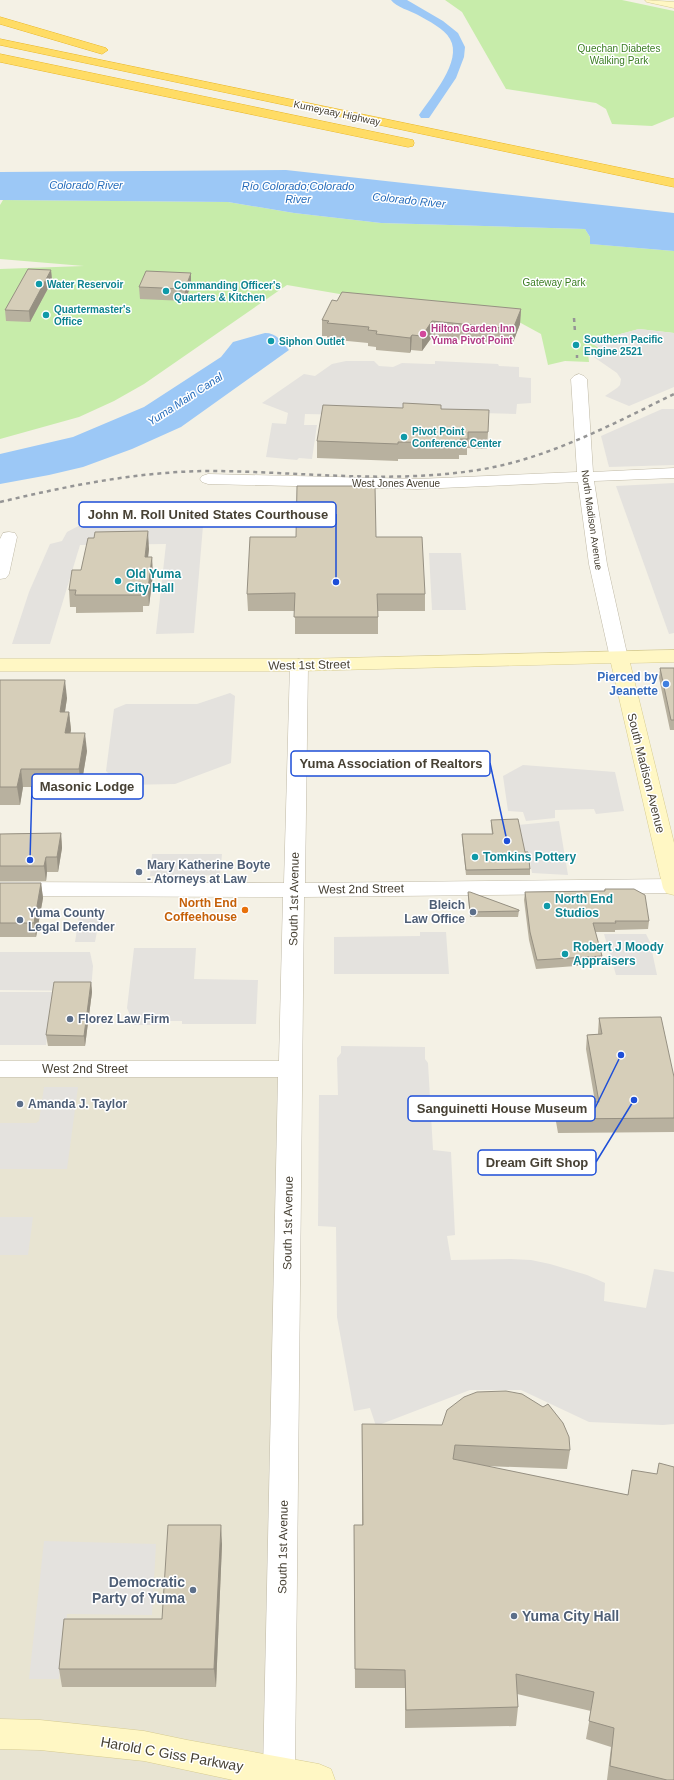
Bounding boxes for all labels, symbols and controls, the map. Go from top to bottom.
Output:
park label: Quechan Diabetes Walking Park [578,43,660,66]
street label: Kumeyaay Highway [293,98,381,128]
water label: Colorado River [49,179,124,191]
water label: Río Colorado;Colorado River [242,180,354,205]
water label: Colorado River [372,190,447,210]
park label: Gateway Park [523,277,586,288]
marker: Water Reservoir [34,279,44,289]
place label: Water Reservoir [47,279,123,290]
place label: Commanding Officer's Quarters & Kitchen [174,280,281,303]
marker: Commanding Officer's Quarters & Kitchen [161,286,171,296]
place label: Quartermaster's Office [54,304,131,327]
marker: Quartermaster's Office [41,310,51,320]
place label: Hilton Garden Inn Yuma Pivot Point [431,323,515,346]
marker: Hilton Garden Inn Yuma Pivot Point [418,329,428,339]
place label: Southern Pacific Engine 2521 [584,334,663,357]
marker: Siphon Outlet [266,336,276,346]
place label: Siphon Outlet [279,336,345,347]
marker: Southern Pacific Engine 2521 [571,340,581,350]
water label: Yuma Main Canal [145,370,225,428]
place label: Pivot Point Conference Center [412,426,502,449]
marker: Pivot Point Conference Center [399,432,409,442]
street label: North Madison Avenue [580,469,605,571]
street label: West Jones Avenue [352,478,440,489]
callout: John M. Roll United States Courthouse [79,502,336,527]
text: John M. Roll United States Courthouse [88,507,328,522]
place label: Old Yuma City Hall [126,567,181,595]
marker: Old Yuma City Hall [113,576,123,586]
street label: West 1st Street [268,657,351,673]
place label: Pierced by Jeanette [597,670,658,698]
marker: Pierced by Jeanette [661,679,671,689]
street label: South Madison Avenue [624,712,668,835]
callout: Yuma Association of Realtors [291,751,490,776]
text: Yuma Association of Realtors [299,756,483,771]
callout: Masonic Lodge [32,774,143,799]
text: Masonic Lodge [40,779,134,794]
place label: Tomkins Pottery [483,850,576,864]
street label: South 1st Avenue [286,852,302,946]
marker: Tomkins Pottery [470,852,480,862]
place label: Mary Katherine Boyte - Atorneys at Law [147,858,271,886]
marker: Mary Katherine Boyte - Atorneys at Law [134,867,144,877]
street label: West 2nd Street [318,881,405,897]
place label: North End Studios [555,892,613,920]
place label: North End Coffeehouse [164,896,237,924]
place label: Bleich Law Office [404,898,465,926]
marker: North End Studios [542,901,552,911]
marker: North End Coffeehouse [240,905,250,915]
place label: Yuma County Legal Defender [28,906,115,934]
marker: Bleich Law Office [468,907,478,917]
marker: Yuma County Legal Defender [15,915,25,925]
place label: Robert J Moody Appraisers [573,940,664,968]
marker: Robert J Moody Appraisers [560,949,570,959]
place label: Florez Law Firm [78,1012,169,1026]
marker: Florez Law Firm [65,1014,75,1024]
street label: West 2nd Street [42,1062,129,1076]
callout: Sanguinetti House Museum [408,1096,595,1121]
place label: Amanda J. Taylor [28,1097,127,1111]
marker: Amanda J. Taylor [15,1099,25,1109]
text: Sanguinetti House Museum [417,1101,587,1116]
callout: Dream Gift Shop [478,1150,596,1175]
text: Dream Gift Shop [486,1155,588,1170]
street label: South 1st Avenue [280,1176,296,1270]
street label: South 1st Avenue [275,1500,291,1594]
place label: Democratic Party of Yuma [92,1574,185,1606]
marker: Democratic Party of Yuma [188,1585,198,1595]
place label: Yuma City Hall [522,1608,619,1624]
marker: Yuma City Hall [509,1611,519,1621]
street label: Harold C Giss Parkway [99,1734,245,1774]

